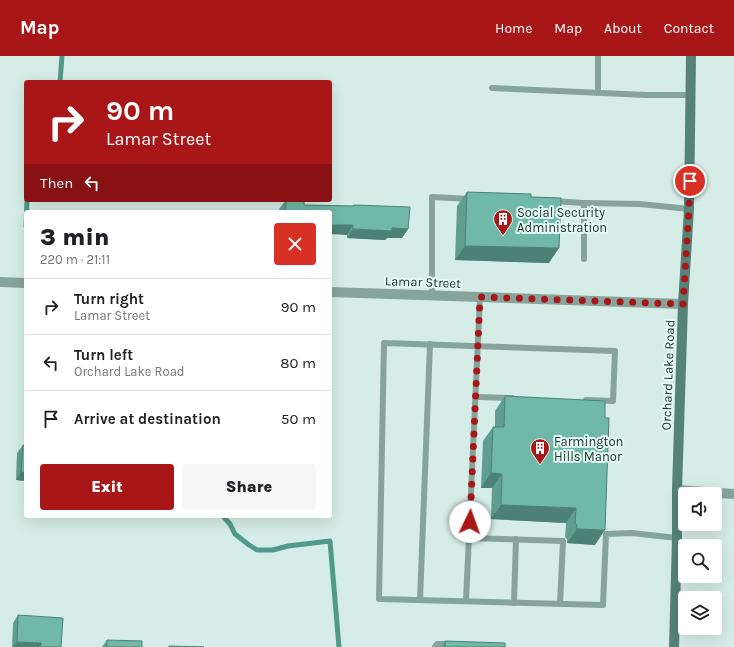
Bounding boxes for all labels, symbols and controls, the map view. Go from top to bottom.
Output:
text: Map [20,17,59,39]
text: Home [495,20,532,37]
text: Map [554,20,582,37]
text: About [604,20,642,37]
text: Contact [664,20,714,37]
text: 90 m [106,94,174,127]
icon: right [40,96,92,148]
text: Lamar Street [106,128,211,150]
pin [673,164,707,198]
icon: arrive [679,170,701,192]
icon: left [81,172,103,194]
text: Then [40,174,73,192]
place label: Social Security Administration [517,205,607,235]
building icon: Social Security Administration [492,208,514,236]
text: 3 min [40,223,109,251]
button: close [274,223,316,265]
text: 220 m · 21:11 [40,252,110,267]
street label: Lamar Street [385,273,461,291]
text: Turn right [74,290,144,308]
icon: right [40,296,62,318]
text: 90 m [281,298,316,316]
text: Lamar Street [74,308,150,323]
street label: Orchard Lake Road [659,319,677,431]
text: Turn left [74,346,133,364]
icon: left [40,352,62,374]
text: 80 m [280,354,316,372]
text: Orchard Lake Road [74,364,185,379]
icon: arrive [40,408,62,430]
text: Arrive at destination [74,410,221,428]
text: 50 m [281,410,316,428]
place label: Farmington Hills Manor [554,434,623,464]
building icon: Farmington Hills Manor [529,437,551,465]
button: Exit [40,464,174,510]
button: Share [182,464,316,510]
map controls [678,487,722,635]
button: sound [678,487,722,531]
position arrow [449,501,491,543]
button: search [678,539,722,583]
button: layers [678,591,722,635]

